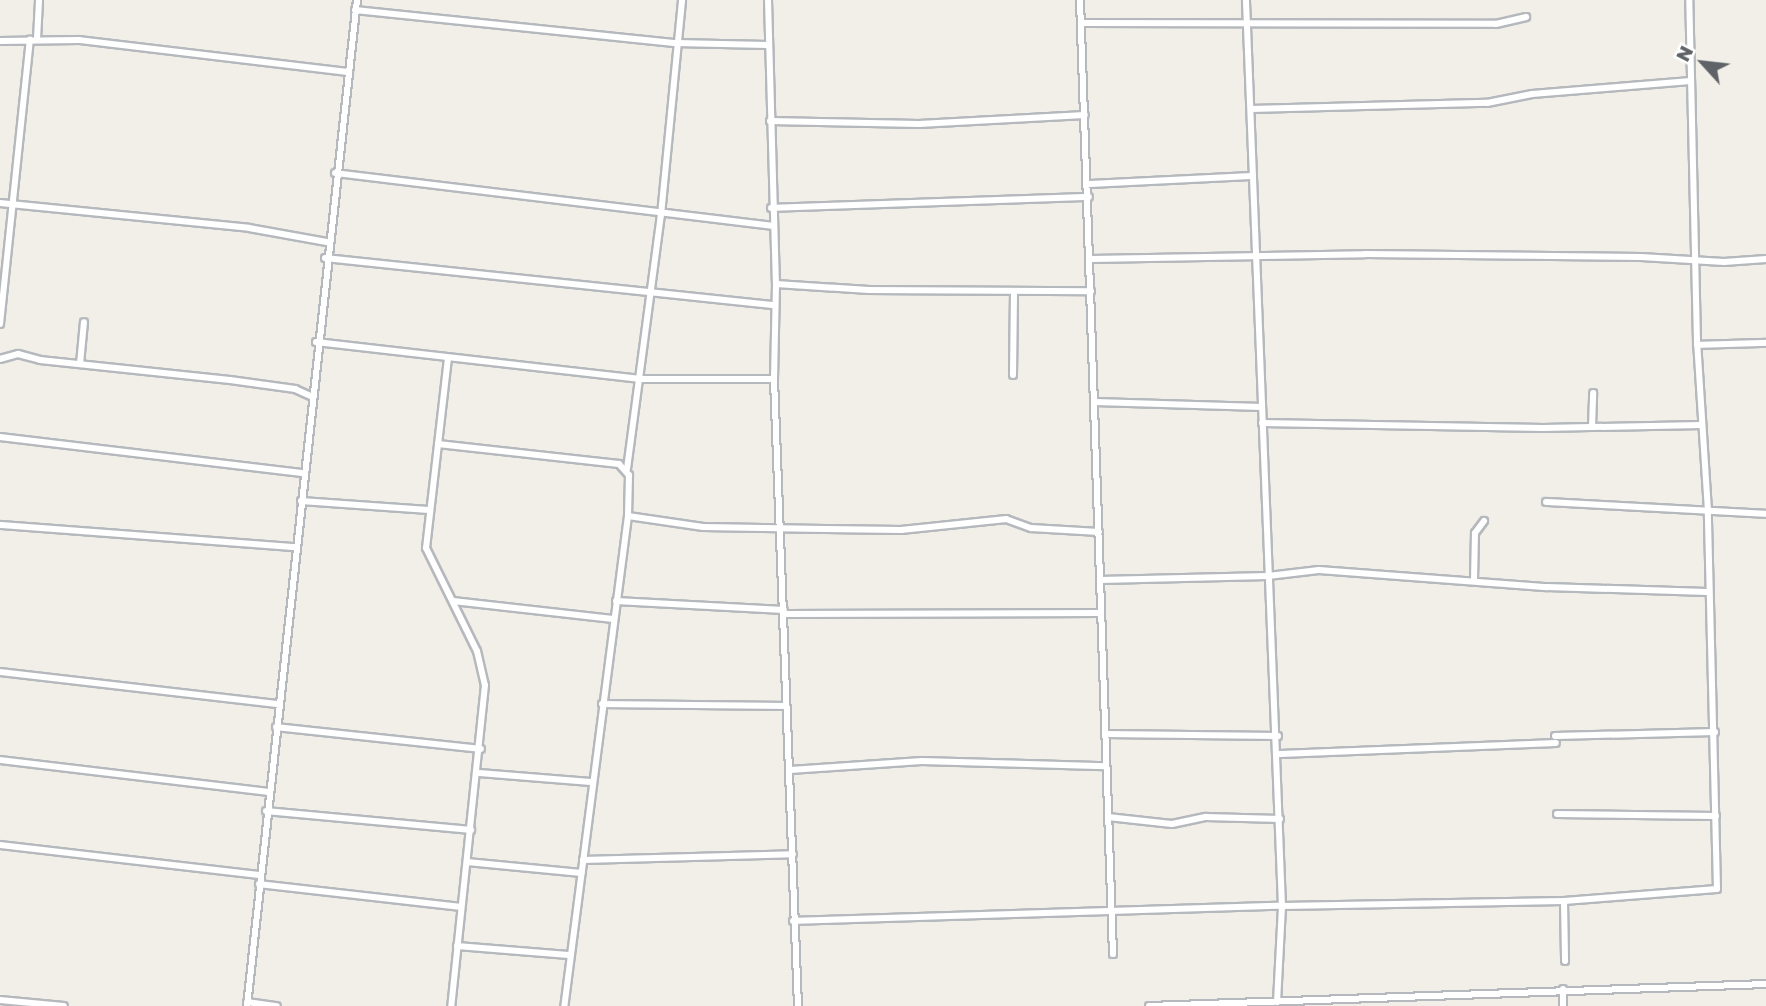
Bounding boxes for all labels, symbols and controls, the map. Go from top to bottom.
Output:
north arrow [1668,28,1738,98]
text: N [1670,42,1697,65]

